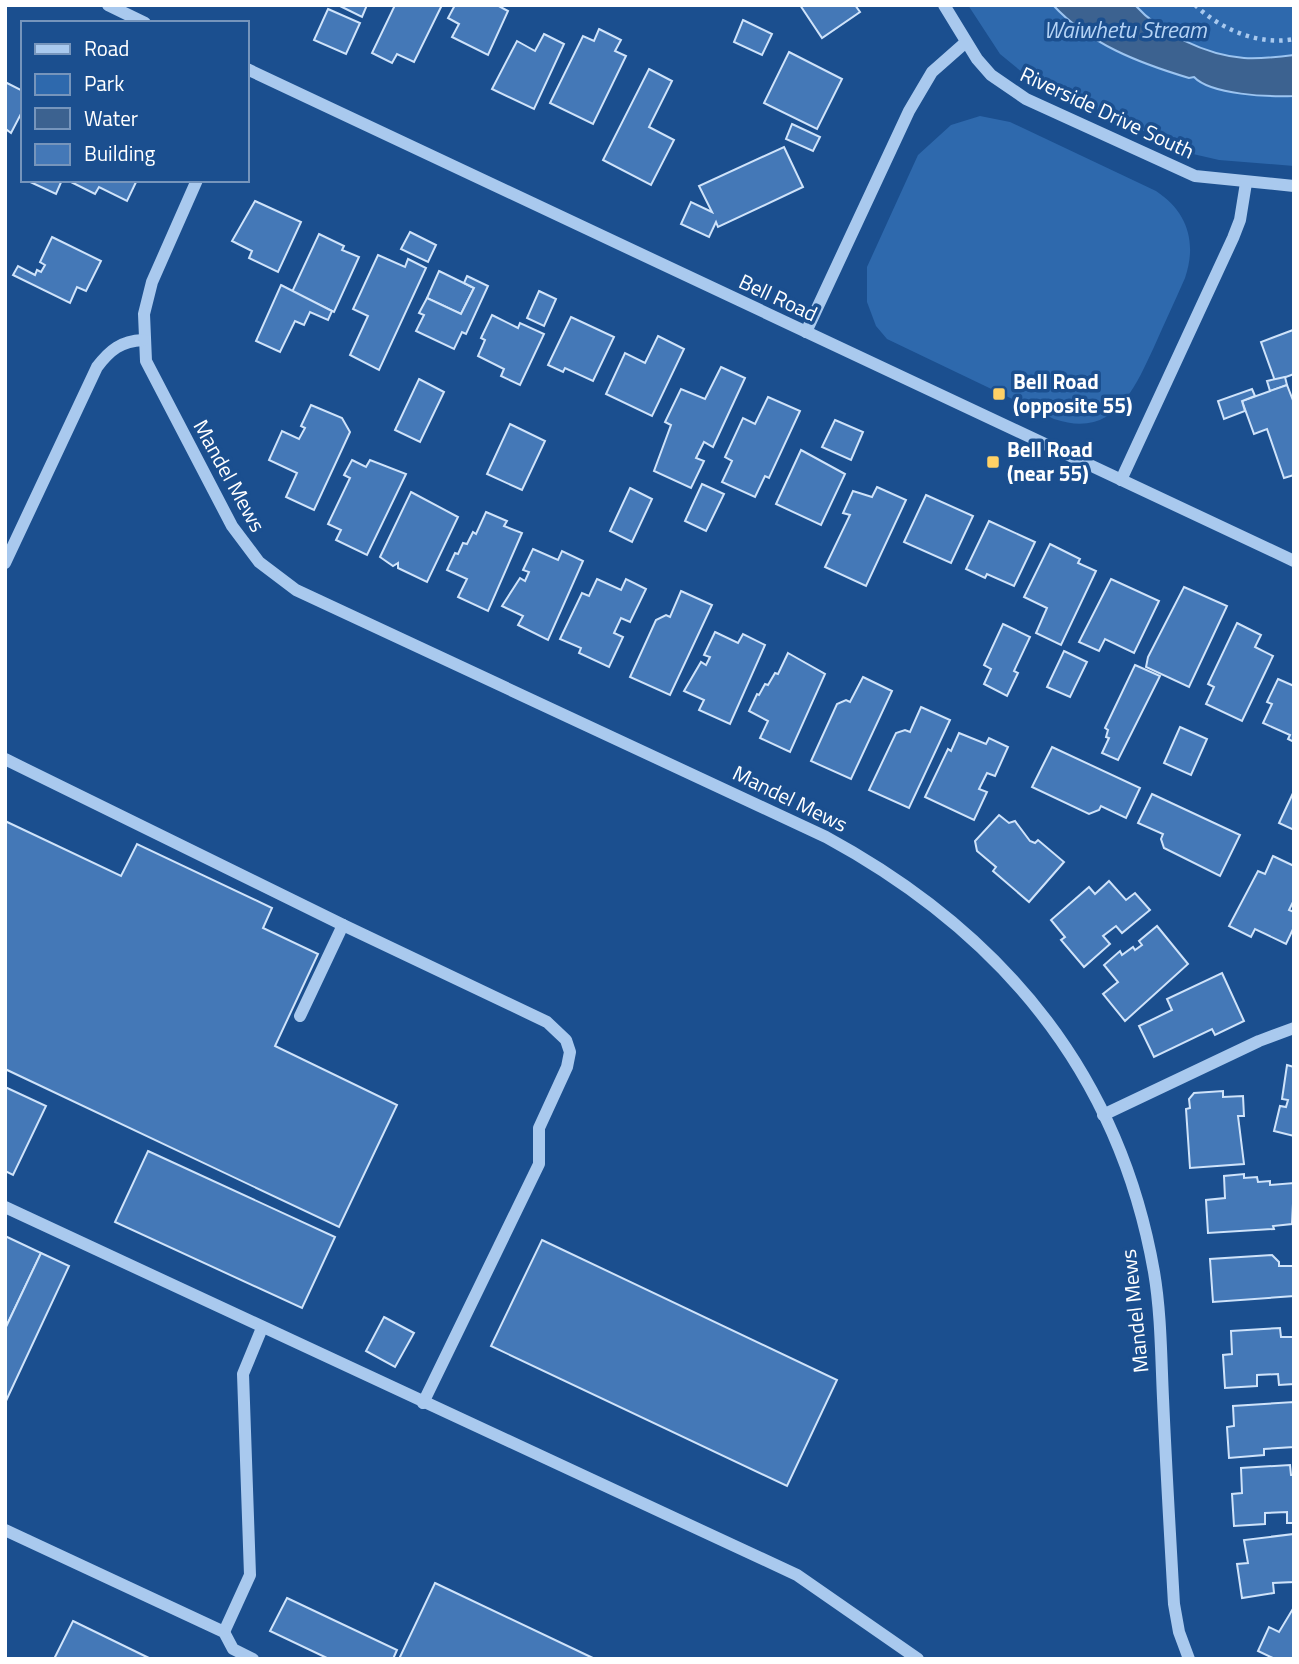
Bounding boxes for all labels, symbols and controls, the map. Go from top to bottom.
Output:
water label: Waiwhetu Stream [1043,12,1208,47]
legend [21,21,248,182]
text: Road [84,32,129,64]
street label: Riverside Drive South [1015,58,1200,166]
text: Park [84,67,124,99]
text: Water [84,102,138,134]
text: Building [84,137,156,169]
street label: Bell Road [734,265,823,329]
place label: Bell Road (opposite 55) [1013,365,1133,421]
marker: Bell Road (opposite 55) [991,386,1007,402]
street label: Mandel Mews [186,413,274,538]
place label: Bell Road (near 55) [1007,433,1093,489]
marker: Bell Road (near 55) [985,454,1001,470]
street label: Mandel Mews [728,756,853,840]
street label: Mandel Mews [1112,1248,1156,1375]

